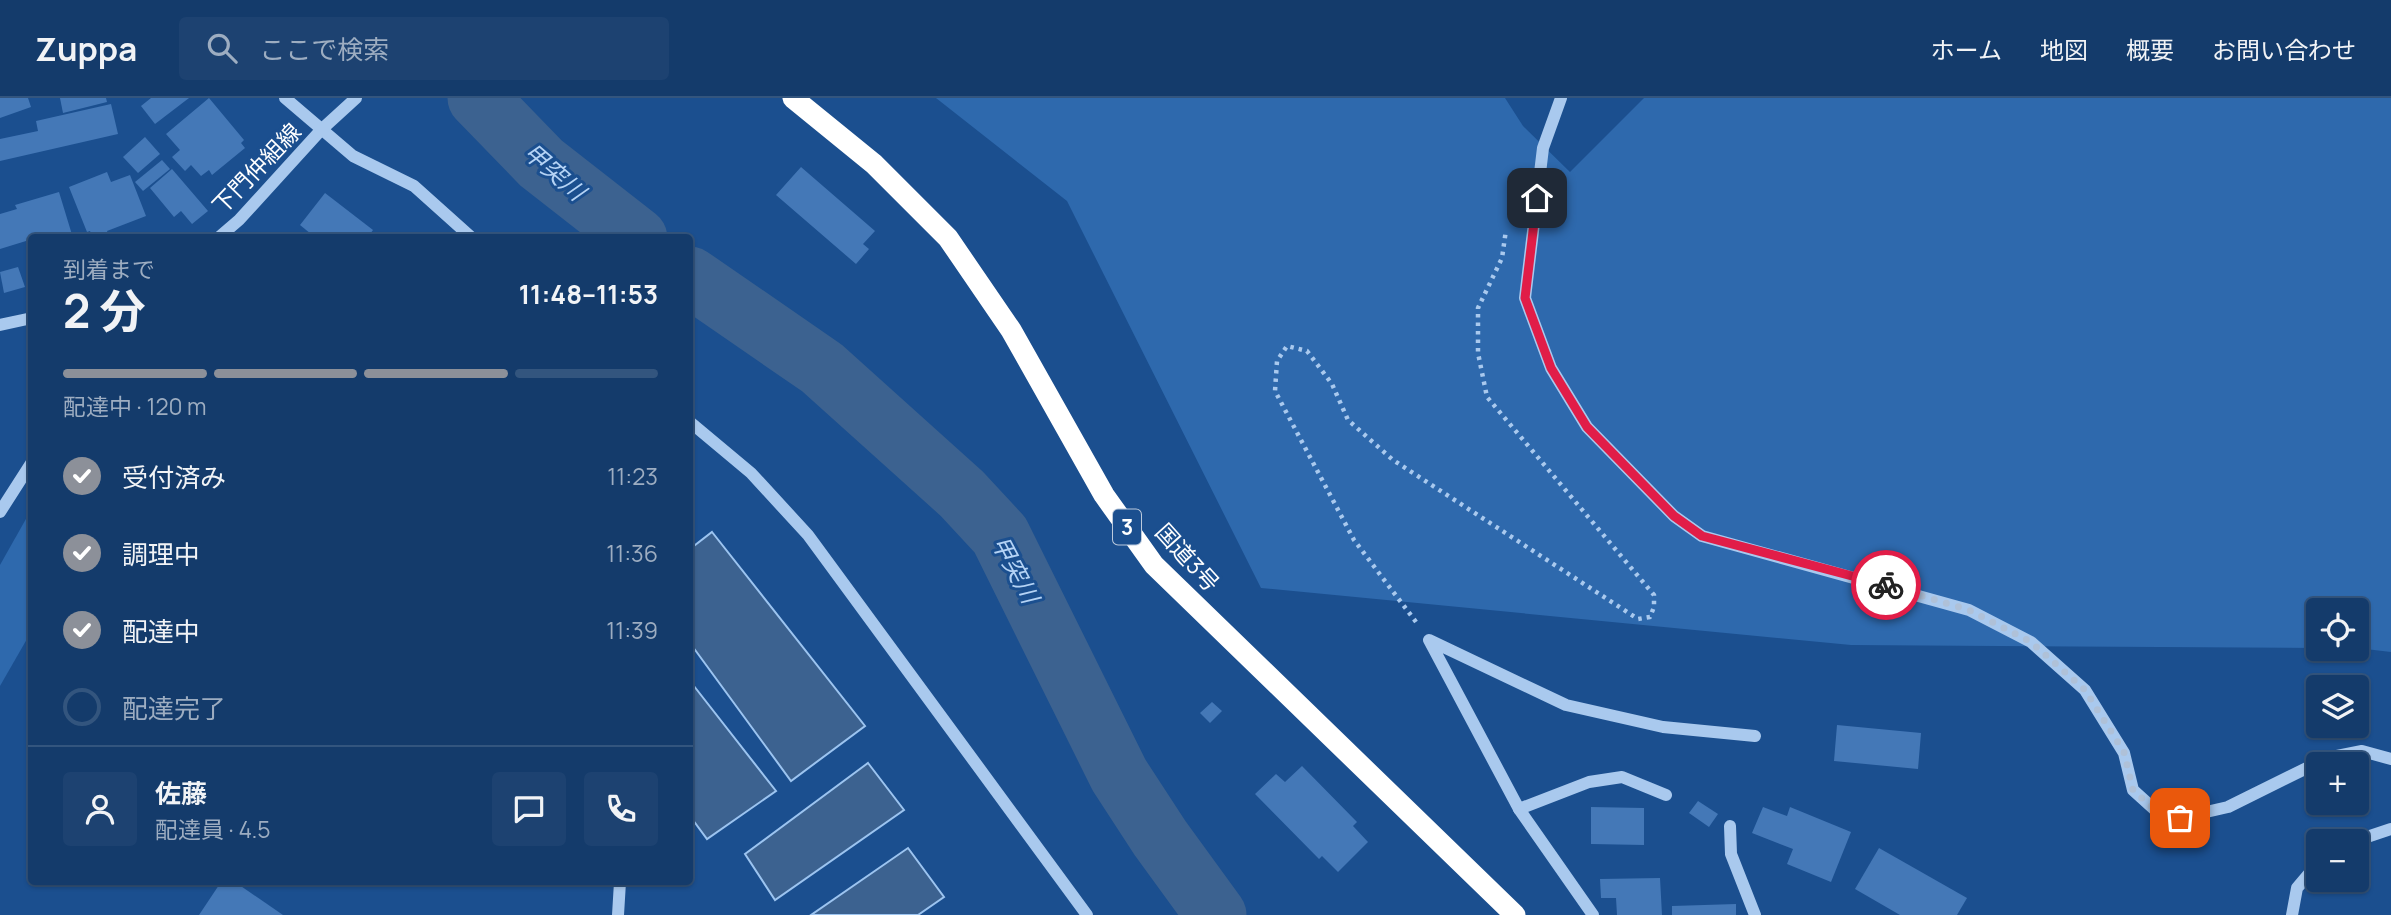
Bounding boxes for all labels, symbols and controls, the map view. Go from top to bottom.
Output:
search box [179,17,669,80]
text: Zuppa [35,26,137,71]
icon: search [203,29,241,67]
text: ここで検索 [259,31,389,67]
text: ホーム [1931,33,2002,66]
text: 地図 [2040,33,2088,66]
text: 概要 [2126,33,2174,66]
text: お問い合わせ [2212,33,2356,66]
street label: 下門仲組線 [205,116,307,220]
water label: 甲突川 [517,135,595,209]
pin [1507,168,1567,228]
icon: home [1518,179,1556,217]
text: 到着まで [63,253,155,285]
text: 11:48–11:53 [519,276,658,312]
text: 2 分 [63,279,146,342]
text: 配達中 · 120 m [63,390,207,422]
icon: check [63,457,101,495]
text: 受付済み [122,459,226,495]
text: 11:23 [607,460,658,492]
road number: 3 [1113,510,1141,544]
street label: 国道3号 [1149,516,1227,598]
water label: 甲突川 [985,529,1049,611]
icon: check [63,534,101,572]
text: 調理中 [122,536,200,572]
text: 11:36 [606,537,658,569]
courier [1851,550,1921,620]
icon: bike [1867,566,1905,604]
map controls [2306,598,2369,892]
button: locate [2306,598,2369,661]
icon: check [63,611,101,649]
text: 配達中 [122,613,200,649]
text: 11:39 [606,614,658,646]
button: layers [2306,675,2369,738]
text: 配達完了 [122,690,226,726]
button: + [2306,752,2369,815]
button: person [63,772,137,846]
button: chat [492,772,566,846]
button: phone [584,772,658,846]
text: 佐藤 [155,775,207,811]
pin [2150,788,2210,848]
icon: bag [2161,799,2199,837]
text: 配達員 · 4.5 [155,813,271,845]
button: − [2306,829,2369,892]

